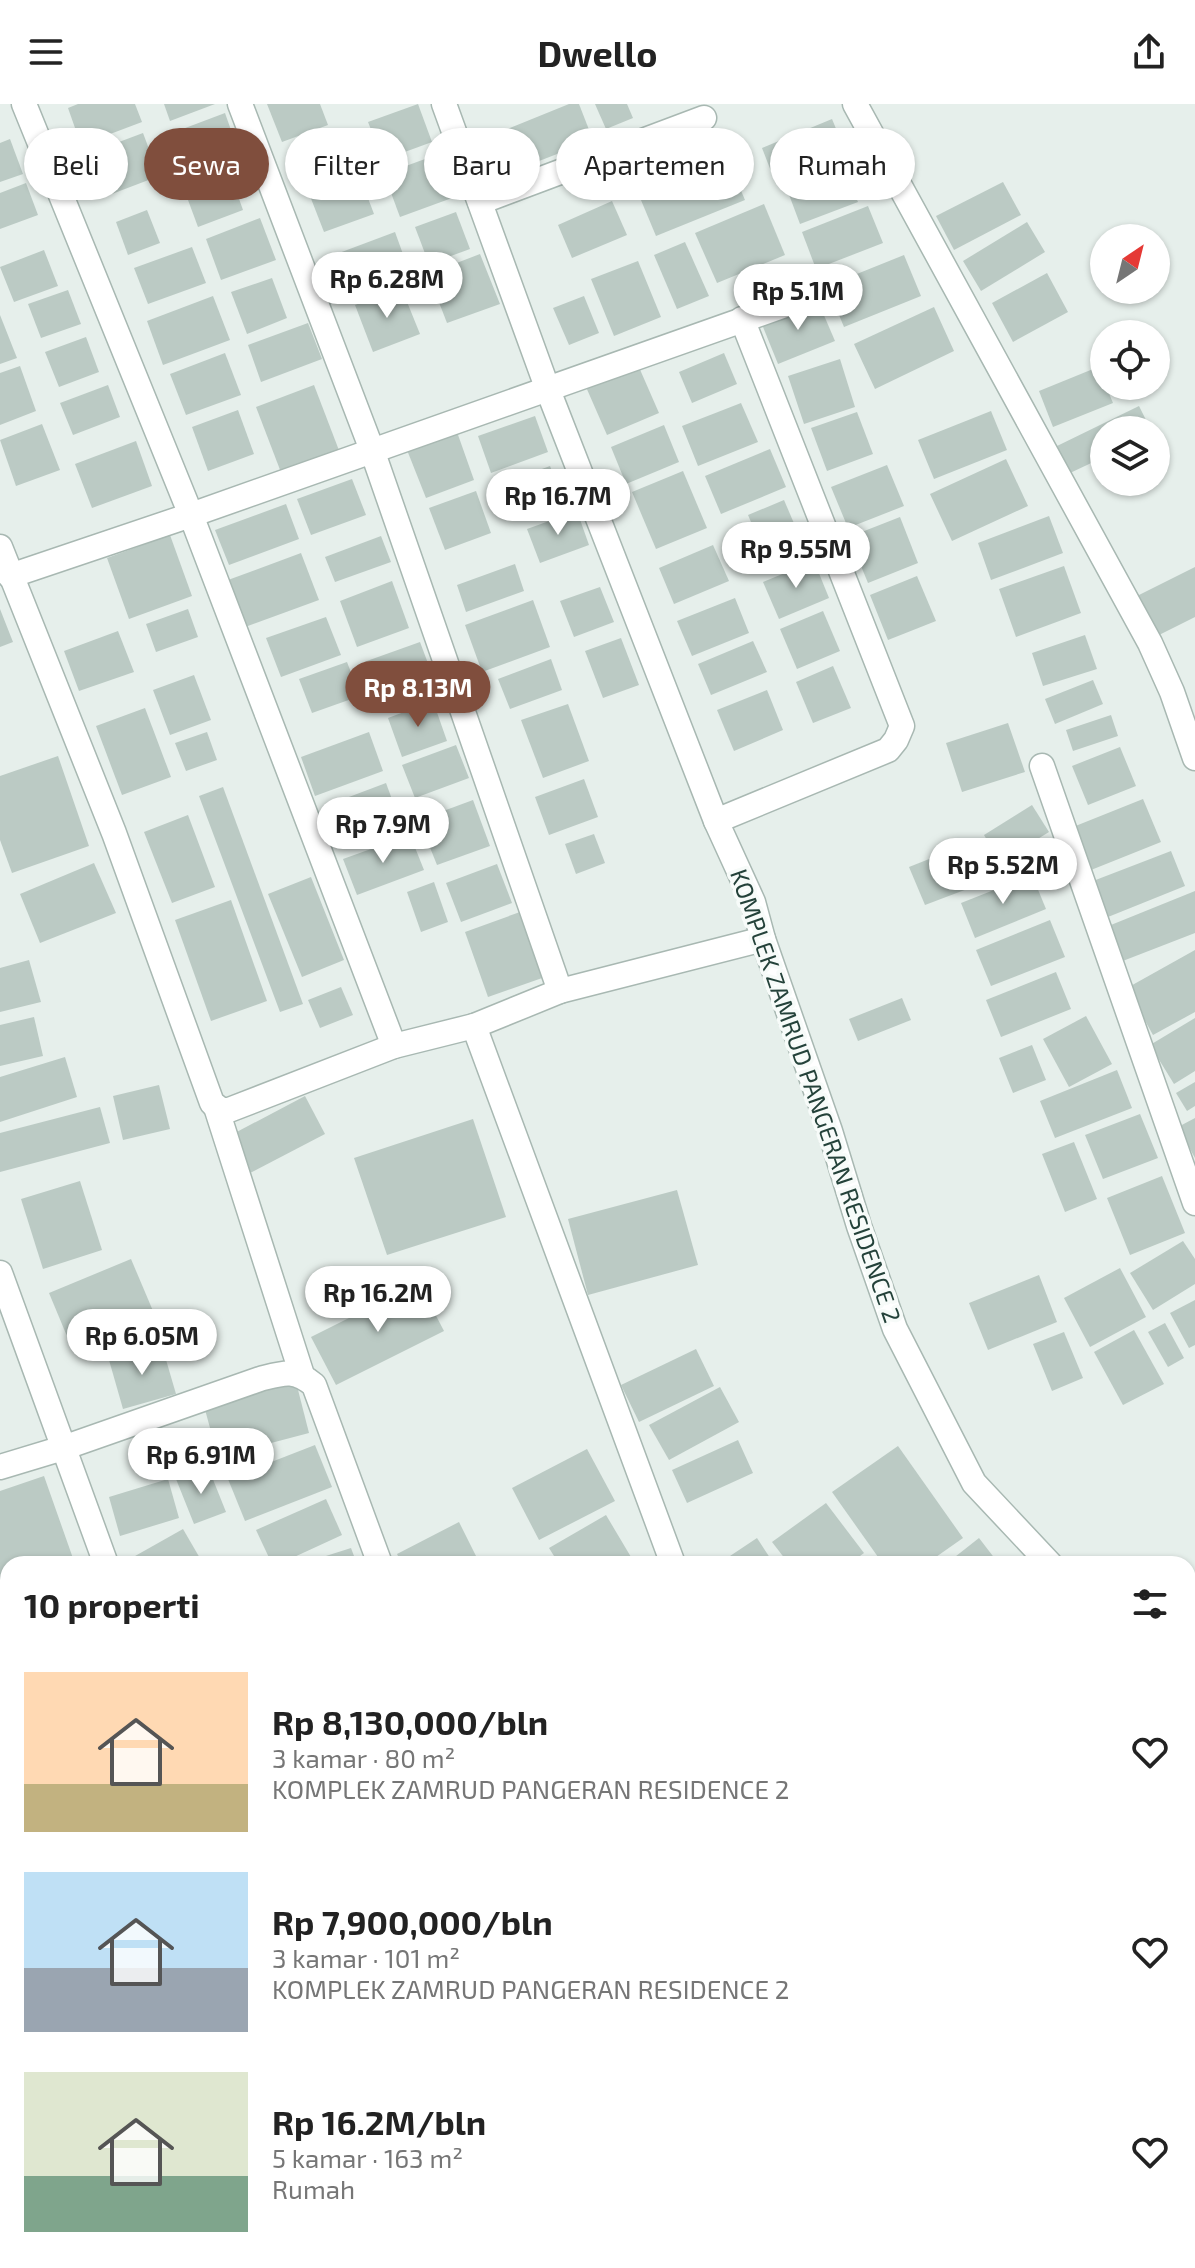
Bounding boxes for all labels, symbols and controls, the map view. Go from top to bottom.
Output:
icon: menu [24,30,68,74]
icon: share [1127,30,1171,74]
text: Dwello [537,31,658,74]
chip: Beli [24,128,128,200]
chip: Sewa [144,128,269,200]
chip: Filter [285,128,408,200]
chip: Baru [424,128,540,200]
chip: Apartemen [556,128,754,200]
chip: Rumah [770,128,915,200]
north arrow [1090,224,1170,304]
map controls [1090,224,1170,496]
pin: Rp 6.28M [304,252,470,320]
text: Rp 6.28M [330,262,444,293]
pin: Rp 5.1M [724,264,872,332]
text: Rp 5.1M [752,274,844,305]
button: locate [1090,320,1170,400]
button: layers [1090,416,1170,496]
pin: Rp 16.7M [475,469,641,537]
text: Rp 16.7M [504,479,612,510]
pin: Rp 9.55M [713,522,879,590]
text: Rp 9.55M [740,532,852,563]
pin: Rp 8.13M [335,661,501,729]
text: Rp 8.13M [363,671,473,702]
pin: Rp 7.9M [309,797,457,865]
text: Rp 7.9M [335,807,431,838]
pin: Rp 5.52M [920,838,1086,906]
text: Rp 5.52M [947,848,1059,879]
street label: KOMPLEK ZAMRUD PANGERAN RESIDENCE 2 [725,865,908,1326]
pin: Rp 16.2M [295,1266,461,1334]
text: Rp 16.2M [323,1276,433,1307]
pin: Rp 6.05M [59,1309,225,1377]
text: Rp 6.05M [85,1319,199,1350]
pin: Rp 6.91M [118,1428,284,1496]
text: Rp 6.91M [146,1438,256,1469]
icon: filters [1128,1582,1172,1626]
text: 10 properti [24,1584,200,1625]
text: Rp 8,130,000/bln [272,1701,548,1742]
icon: home [88,1704,184,1800]
icon: heart [1128,1730,1172,1774]
text: 3 kamar · 80 m² [272,1742,455,1773]
text: KOMPLEK ZAMRUD PANGERAN RESIDENCE 2 [272,1773,789,1804]
text: Rp 7,900,000/bln [272,1901,553,1942]
icon: home [88,1904,184,2000]
icon: heart [1128,1930,1172,1974]
text: 3 kamar · 101 m² [272,1942,460,1973]
text: KOMPLEK ZAMRUD PANGERAN RESIDENCE 2 [272,1973,789,2004]
text: Rp 16.2M/bln [272,2101,486,2142]
icon: home [88,2104,184,2200]
icon: heart [1128,2130,1172,2174]
text: 5 kamar · 163 m² [272,2142,463,2173]
text: Rumah [272,2173,355,2204]

